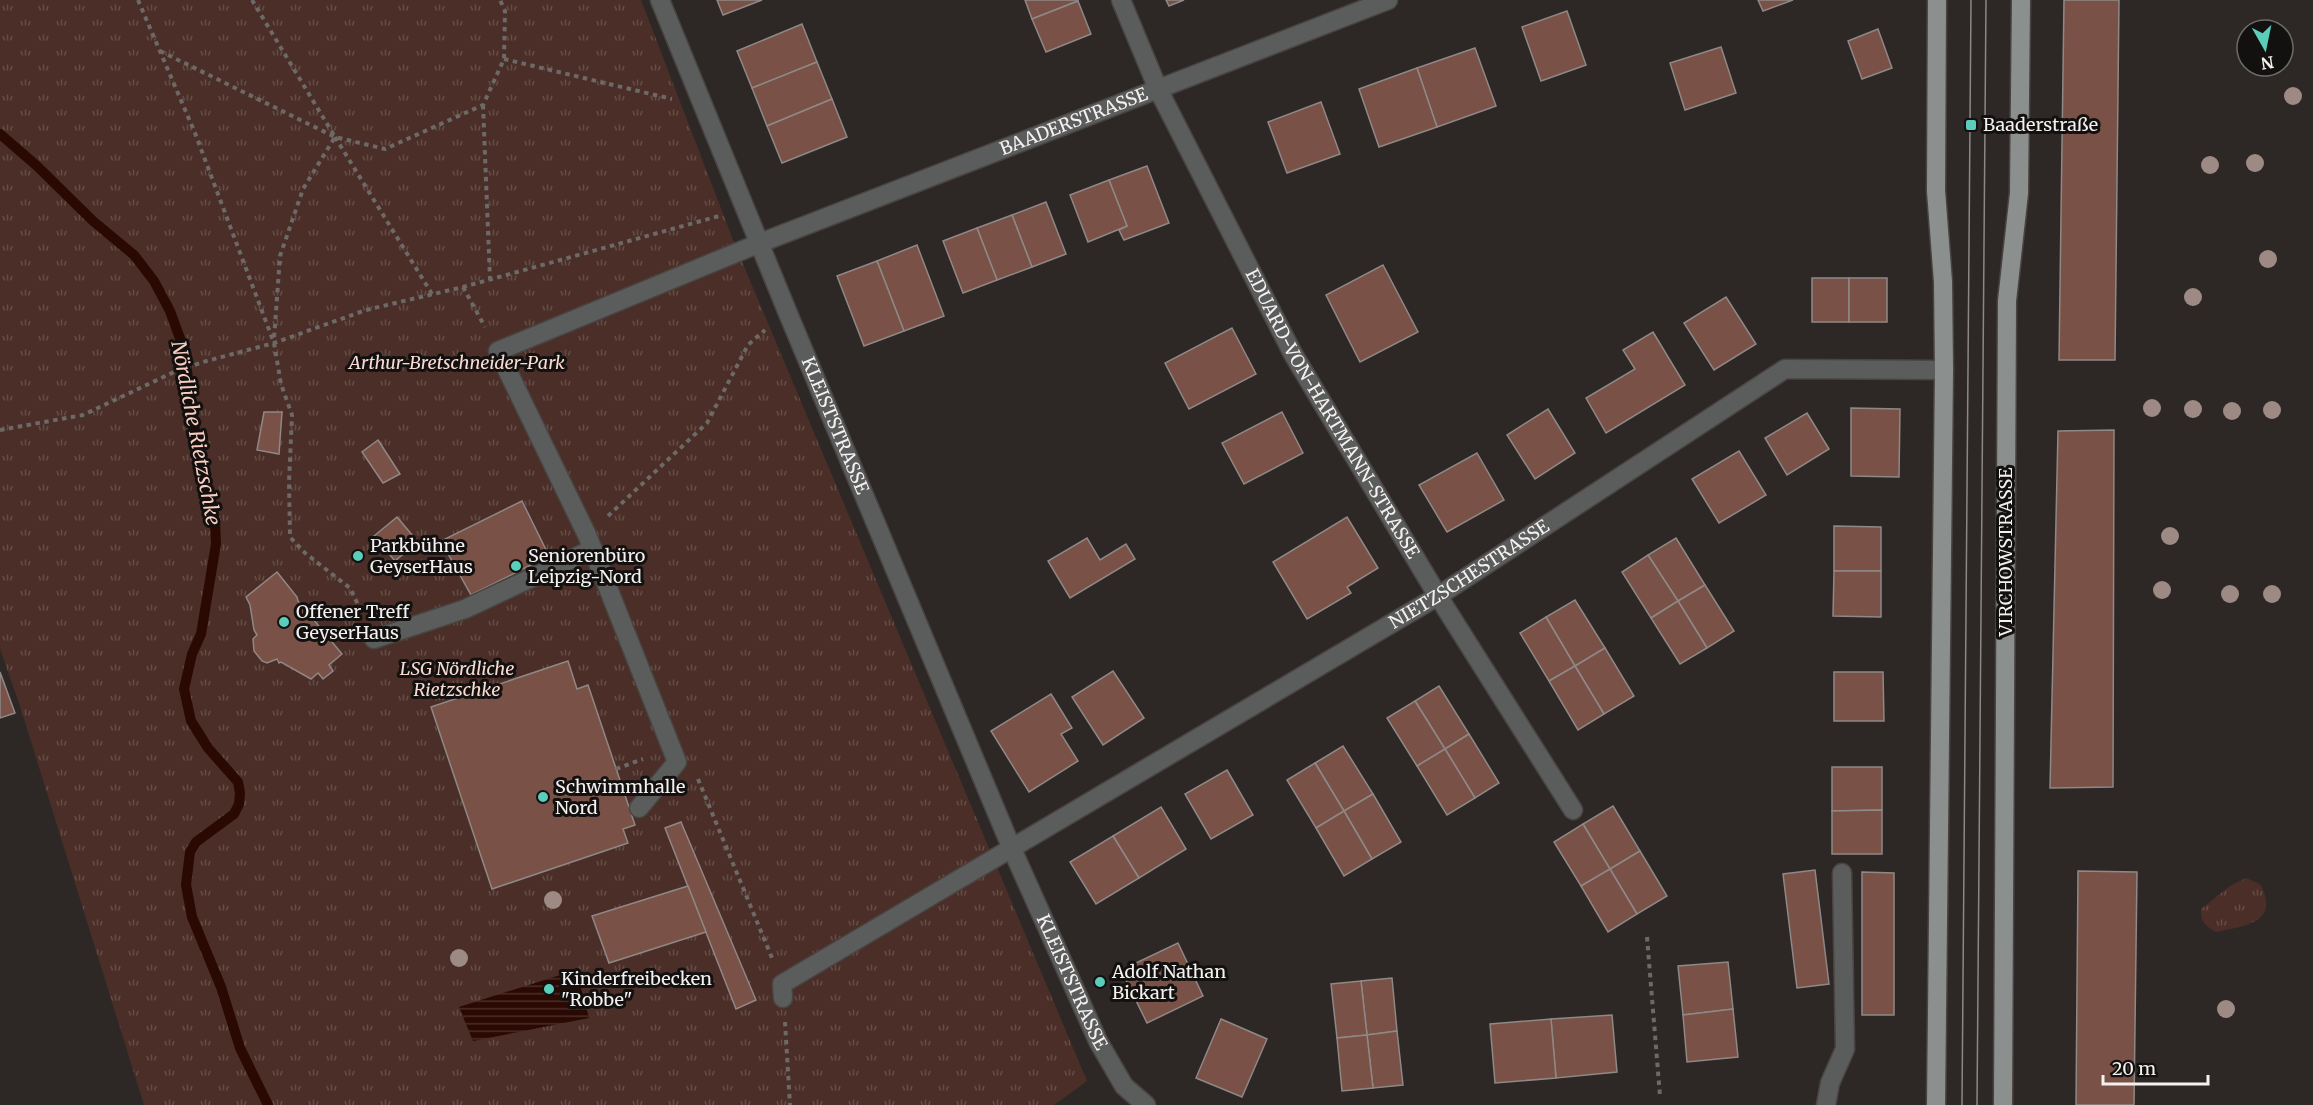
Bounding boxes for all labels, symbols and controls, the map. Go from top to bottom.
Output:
north arrow [2235,18,2295,78]
text: N [2259,52,2275,74]
street label: BAADERSTRASSE [996,82,1151,160]
place label: Baaderstraße [1983,113,2098,136]
marker: Baaderstraße [1964,118,1978,132]
street label: EDUARD-VON-HARTMANN-STRASSE [1241,265,1425,563]
water label: Nördliche Rietzschke [166,338,227,527]
park label: Arthur-Bretschneider-Park [347,351,565,374]
street label: KLEISTSTRASSE [797,353,874,498]
street label: VIRCHOWSTRASSE [1994,467,2017,638]
street label: NIETZSCHESTRASSE [1384,514,1554,634]
place label: Parkbühne GeyserHaus [370,534,473,578]
place label: Seniorenbüro Leipzig-Nord [528,544,645,588]
marker: Parkbühne GeyserHaus [351,549,365,563]
marker: Seniorenbüro Leipzig-Nord [509,559,523,573]
place label: Offener Treff GeyserHaus [296,600,410,644]
marker: Offener Treff GeyserHaus [277,615,291,629]
park label: LSG Nördliche Rietzschke [400,657,514,701]
place label: Schwimmhalle Nord [555,775,685,819]
marker: Schwimmhalle Nord [536,790,550,804]
street label: KLEISTSTRASSE [1032,911,1113,1054]
place label: Adolf Nathan Bickart [1111,960,1226,1004]
place label: Kinderfreibecken "Robbe" [561,967,712,1011]
marker: Adolf Nathan Bickart [1093,975,1107,989]
marker: Kinderfreibecken "Robbe" [542,982,556,996]
scale bar [2103,1048,2208,1086]
text: 20 m [2112,1057,2156,1080]

